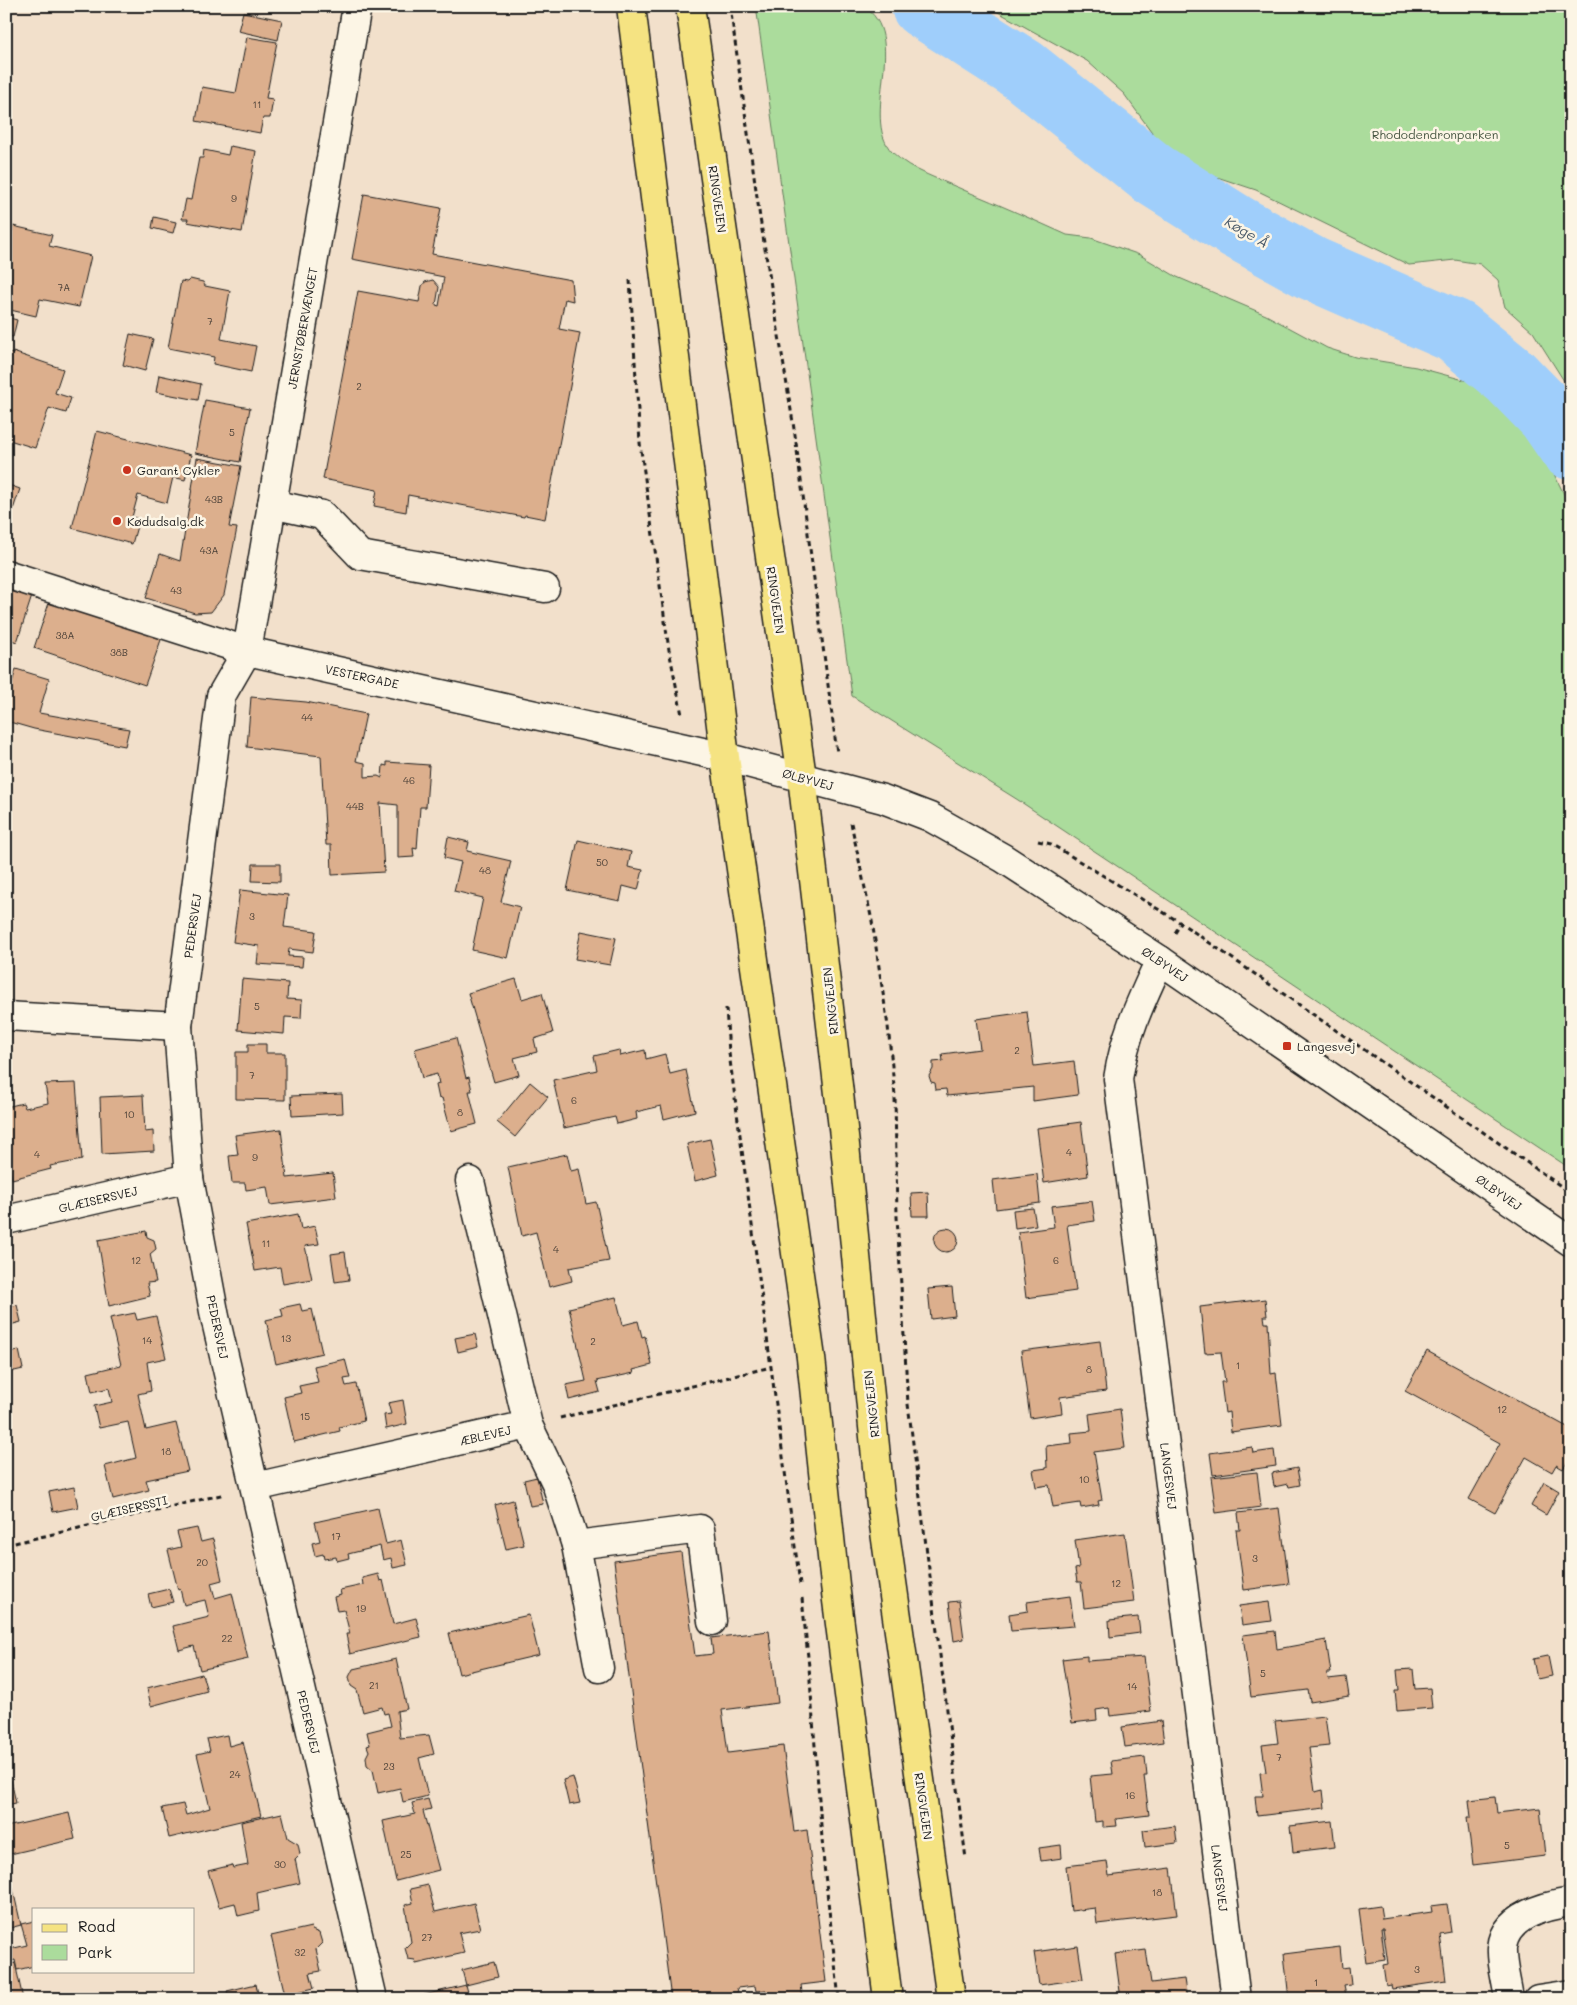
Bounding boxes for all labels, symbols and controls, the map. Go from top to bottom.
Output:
house number: 11 [253,97,261,111]
park label: Rhododendronparken [1372,126,1498,142]
street label: RINGVEJEN [705,164,731,234]
house number: 9 [231,191,237,205]
water label: Køge Å [1222,212,1272,252]
street label: JERNSTØBERVÆNGET [283,266,321,390]
house number: 7A [58,280,70,294]
house number: 7 [207,314,213,328]
house number: 2 [356,379,362,393]
house number: 5 [229,425,235,439]
place label: Garant Cykler [137,462,220,478]
marker: Garant Cykler [121,464,133,476]
house number: 43B [205,492,223,506]
place label: Kødudsalg.dk [127,513,204,529]
marker: Kødudsalg.dk [111,515,123,527]
house number: 43A [200,543,218,557]
street label: RINGVEJEN [763,565,789,635]
house number: 43 [170,583,182,597]
house number: 38A [56,628,74,642]
house number: 38B [110,645,128,659]
street label: VESTERGADE [324,660,400,692]
house number: 44 [301,710,313,724]
street label: ØLBYVEJ [781,765,836,794]
house number: 46 [403,773,415,787]
house number: 44B [346,799,364,813]
house number: 50 [596,855,608,869]
house number: 48 [479,863,491,877]
street label: PEDERSVEJ [180,892,204,959]
house number: 3 [249,909,255,923]
street label: ØLBYVEJ [1139,943,1191,985]
street label: RINGVEJEN [819,967,841,1035]
house number: 5 [254,999,260,1013]
place label: Langesvej [1297,1038,1355,1054]
marker: Langesvej [1281,1040,1293,1052]
house number: 2 [1014,1043,1020,1057]
house number: 7 [249,1068,255,1082]
house number: 6 [571,1093,577,1107]
house number: 8 [457,1105,463,1119]
house number: 10 [124,1107,134,1121]
house number: 4 [1066,1145,1072,1159]
house number: 4 [34,1147,40,1161]
house number: 9 [252,1150,258,1164]
street label: ØLBYVEJ [1473,1170,1525,1214]
street label: GLÆISERSVEJ [57,1182,140,1216]
house number: 11 [262,1236,270,1250]
house number: 4 [553,1242,559,1256]
house number: 12 [131,1253,141,1267]
house number: 6 [1053,1253,1059,1267]
street label: PEDERSVEJ [203,1294,233,1361]
house number: 13 [281,1331,291,1345]
house number: 14 [142,1333,152,1347]
house number: 2 [590,1334,596,1348]
house number: 1 [1236,1358,1240,1372]
house number: 8 [1086,1362,1092,1376]
street label: RINGVEJEN [860,1370,882,1438]
house number: 12 [1497,1402,1507,1416]
house number: 15 [300,1409,310,1423]
street label: ÆBLEVEJ [457,1421,513,1449]
street label: LANGESVEJ [1157,1442,1181,1511]
house number: 18 [161,1444,171,1458]
house number: 10 [1079,1472,1089,1486]
street label: GLÆISERSSTI [89,1491,169,1525]
house number: 17 [331,1529,341,1543]
house number: 3 [1252,1551,1258,1565]
house number: 20 [196,1555,208,1569]
house number: 12 [1111,1576,1121,1590]
house number: 19 [356,1601,366,1615]
house number: 22 [221,1631,233,1645]
house number: 5 [1260,1666,1266,1680]
house number: 21 [369,1678,379,1692]
house number: 14 [1127,1679,1137,1693]
street label: PEDERSVEJ [294,1689,324,1756]
house number: 7 [1276,1750,1282,1764]
house number: 23 [383,1759,395,1773]
house number: 24 [229,1767,241,1781]
street label: RINGVEJEN [911,1771,937,1841]
house number: 16 [1125,1788,1135,1802]
house number: 5 [1504,1838,1510,1852]
street label: LANGESVEJ [1208,1844,1232,1913]
house number: 25 [400,1847,412,1861]
house number: 30 [274,1857,286,1871]
house number: 18 [1152,1885,1162,1899]
legend [32,1908,195,1972]
text: Road [78,1916,115,1936]
house number: 27 [421,1930,433,1944]
text: Park [78,1942,112,1962]
house number: 32 [294,1945,306,1959]
house number: 3 [1414,1962,1420,1976]
house number: 1 [1314,1975,1318,1989]

